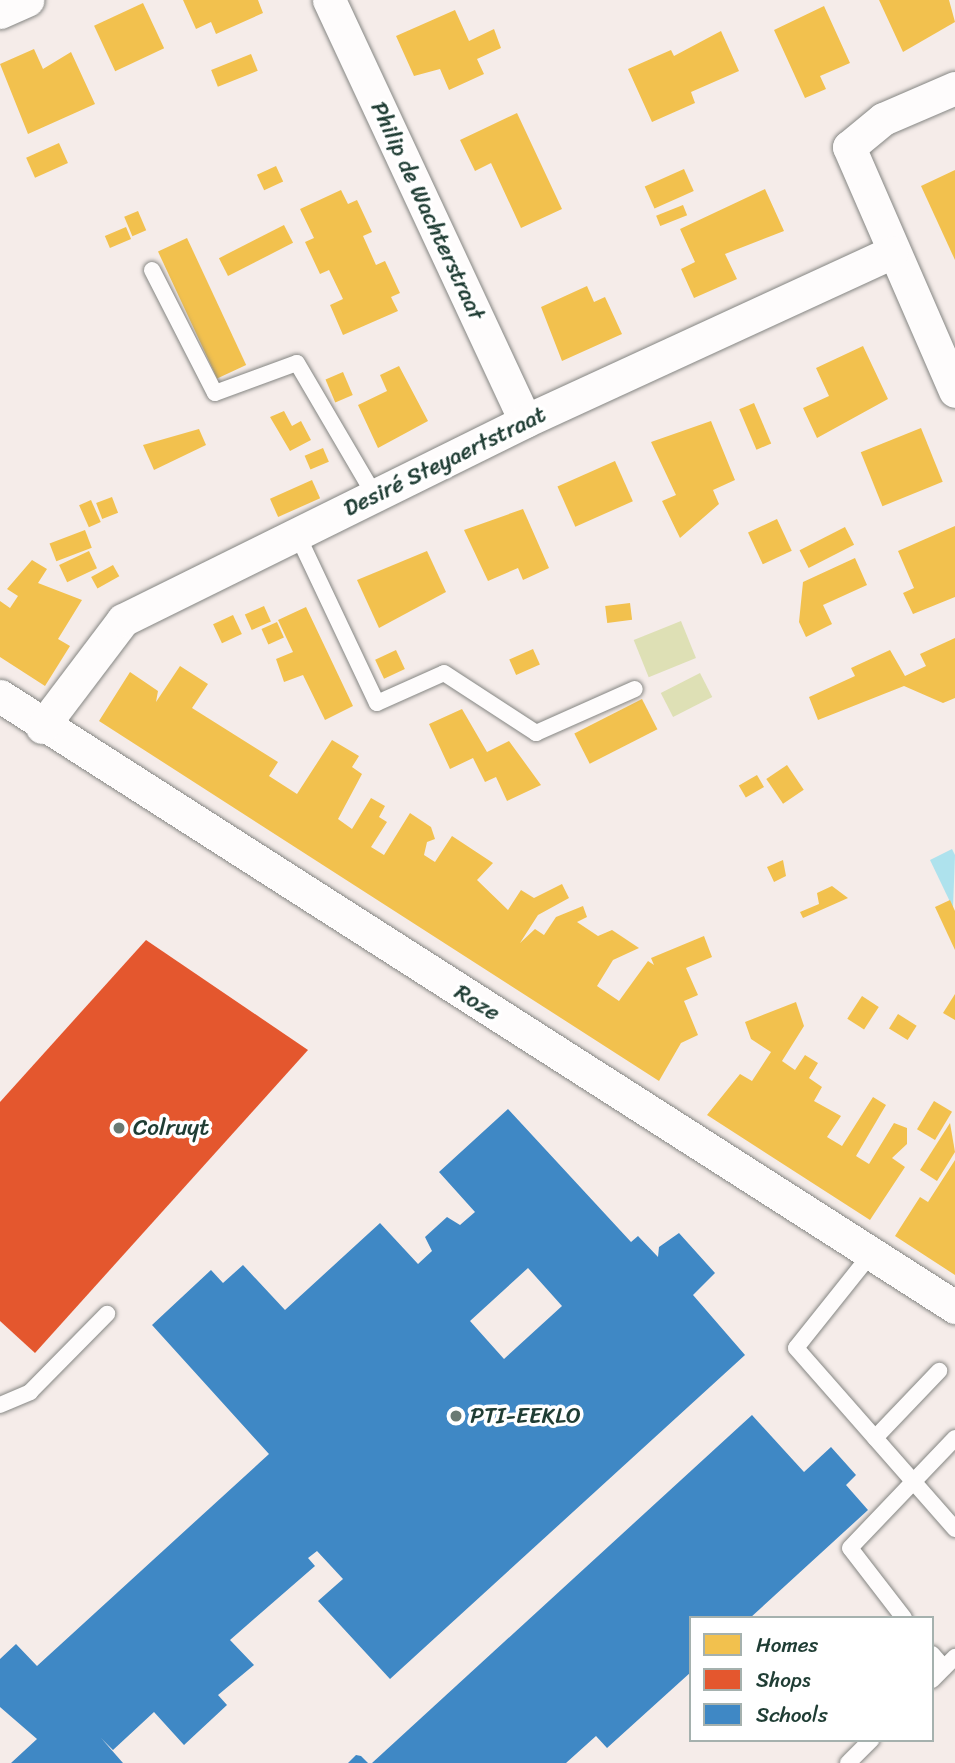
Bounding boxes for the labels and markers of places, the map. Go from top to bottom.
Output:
place label: Colruyt [133,1114,209,1142]
marker: Colruyt [111,1120,127,1136]
place label: PTI-EEKLO [470,1402,581,1430]
marker: PTI-EEKLO [448,1408,464,1424]

